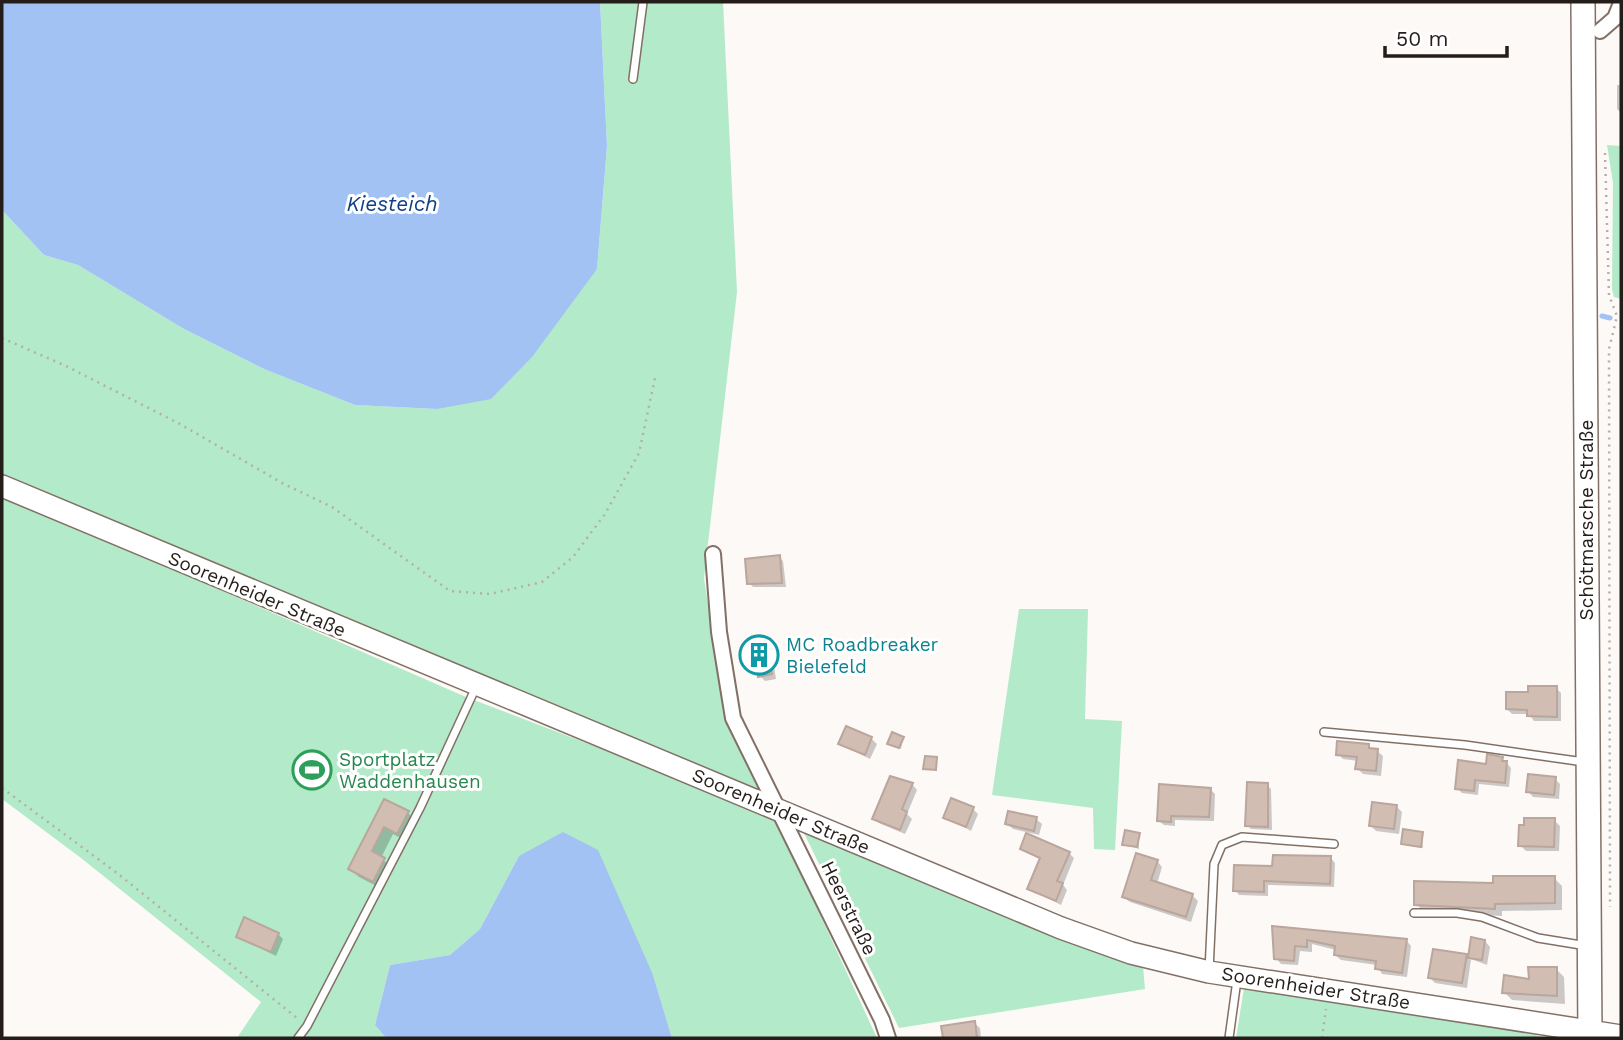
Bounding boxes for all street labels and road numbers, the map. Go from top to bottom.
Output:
street label: Schötmarsche Straße [1575,420,1598,620]
street label: Soorenheider Straße [165,546,349,642]
street label: Soorenheider Straße [689,763,873,859]
street label: Heerstraße [816,857,882,959]
street label: Soorenheider Straße [1220,962,1412,1014]

